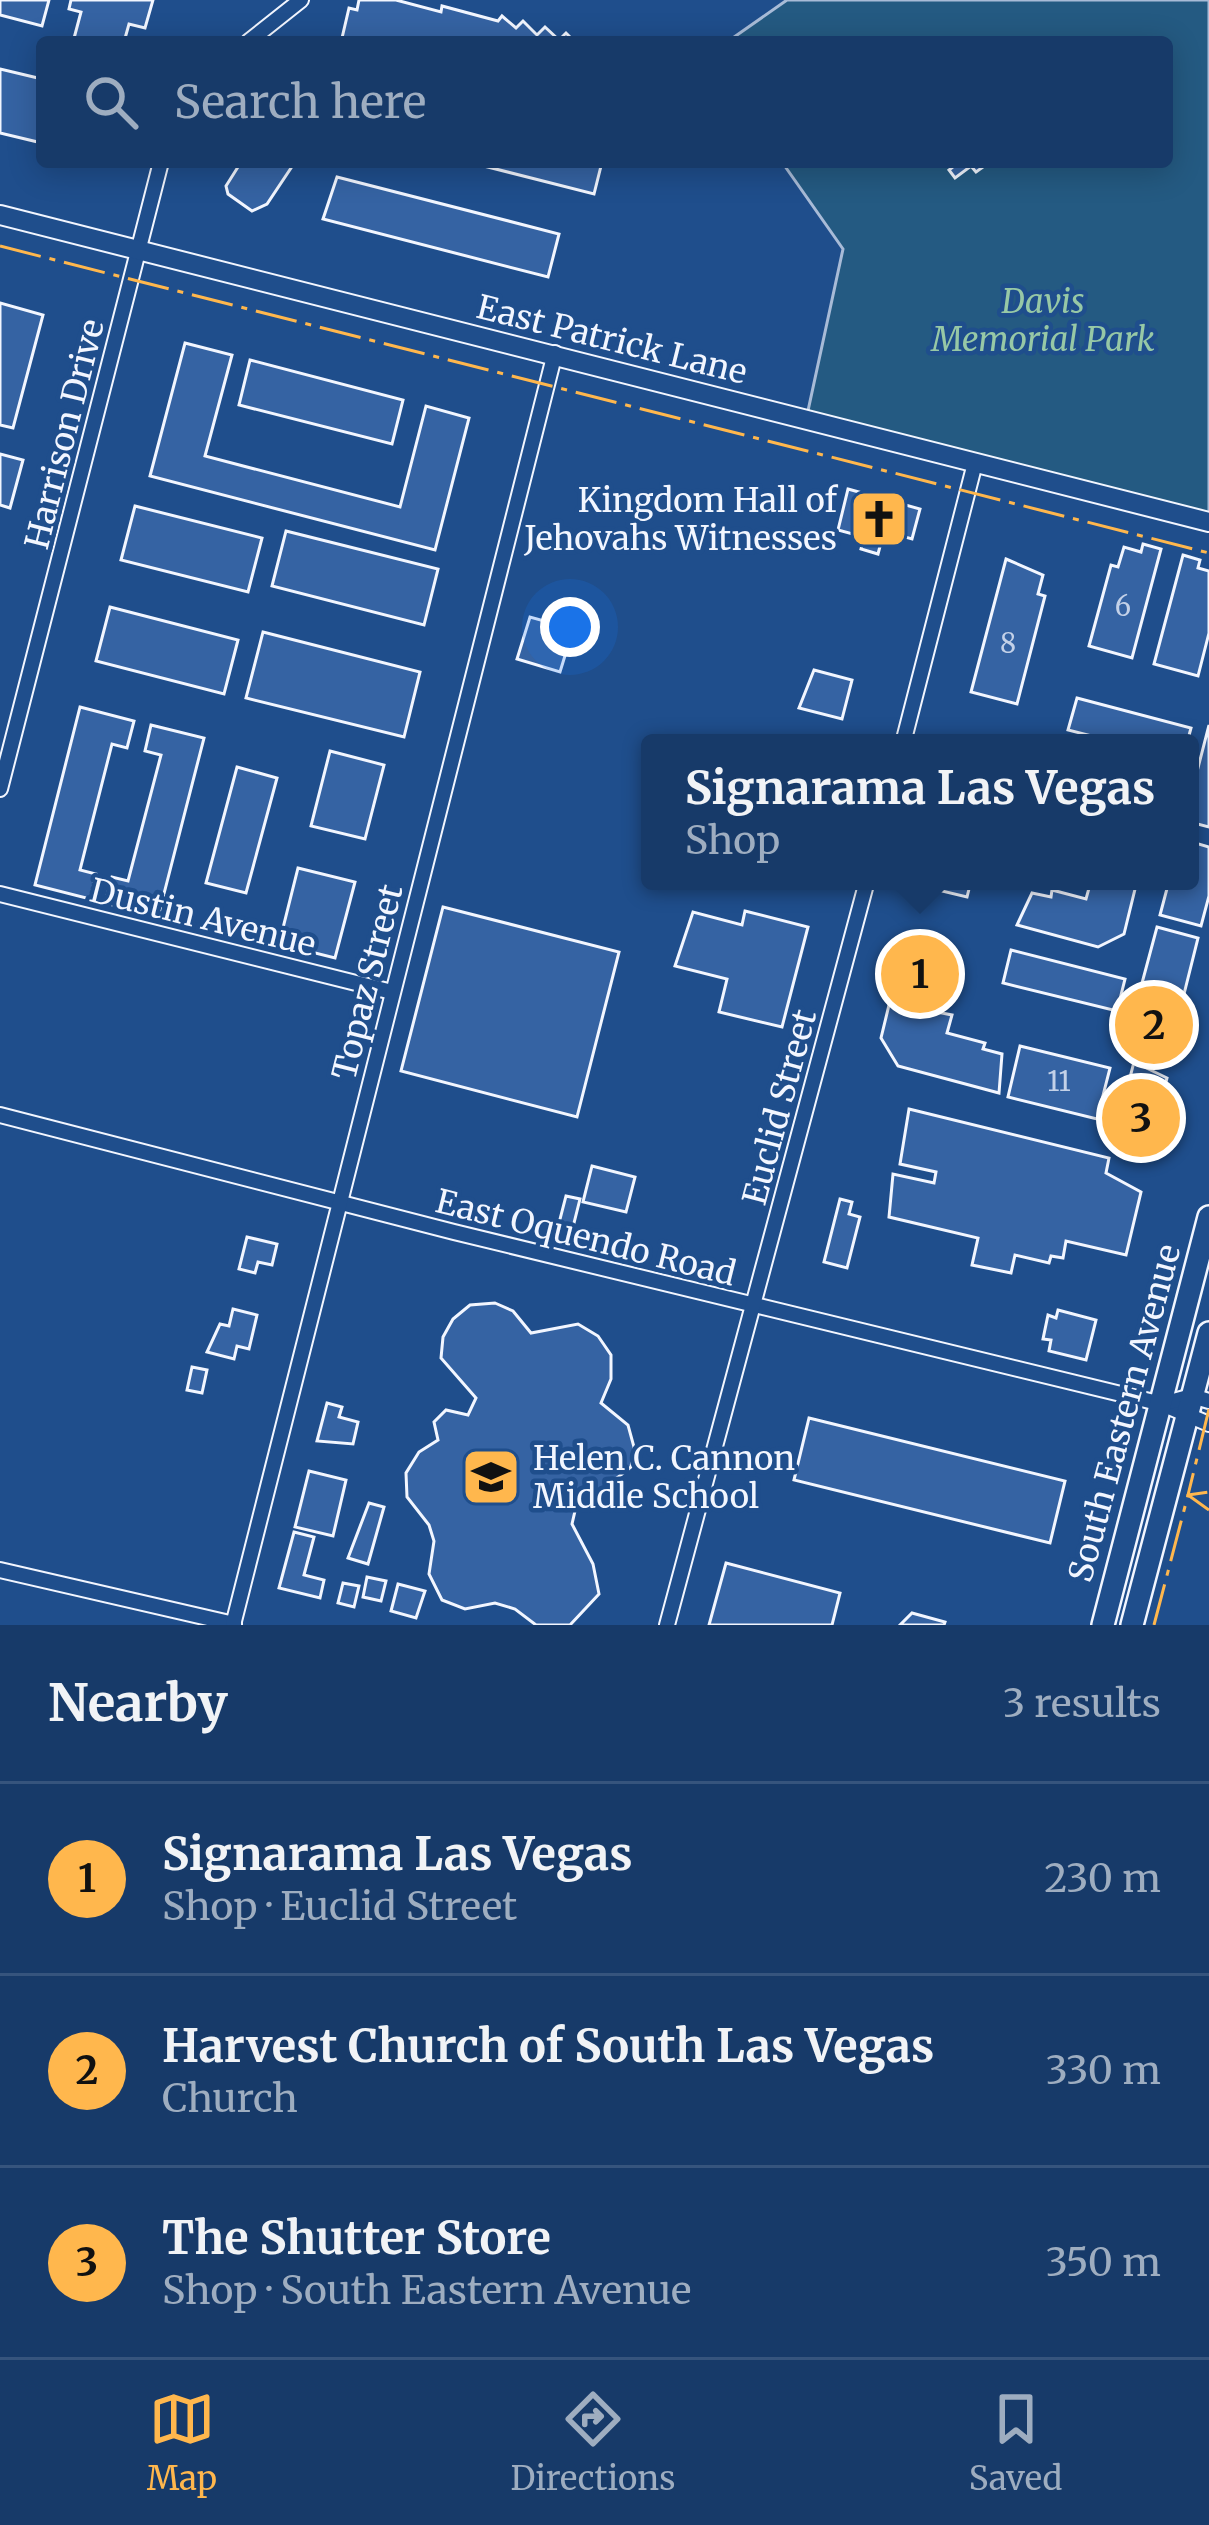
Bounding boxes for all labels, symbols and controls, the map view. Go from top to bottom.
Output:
search box [36,36,1173,168]
icon: search [78,69,144,135]
text: Search here [174,74,426,130]
park label: Davis Memorial Park [929,281,1155,360]
street label: East Patrick Lane [473,286,751,393]
street label: Harrison Drive [16,315,113,553]
place label: Kingdom Hall of Jehovahs Witnesses [523,480,838,559]
church icon: Kingdom Hall of Jehovahs Witnesses [848,488,910,550]
house number: 6 [1115,589,1131,623]
your location [540,597,600,657]
house number: 8 [1000,626,1016,660]
popup [641,734,1199,890]
text: Signarama Las Vegas [685,760,1155,816]
text: Shop [685,816,780,865]
street label: Dustin Avenue [86,870,320,965]
street label: Topaz Street [323,880,412,1084]
pin: 1 [881,929,959,1019]
pin: 2 [1115,980,1193,1070]
street label: Euclid Street [734,1005,825,1209]
house number: 11 [1047,1064,1071,1098]
pin: 3 [1102,1073,1180,1163]
street label: East Oquendo Road [432,1180,740,1295]
street label: South Eastern Avenue [1060,1240,1189,1586]
place label: Helen C. Cannon Middle School [533,1438,795,1517]
school or university icon: Helen C. Cannon Middle School [460,1446,522,1508]
text: Nearby [48,1671,228,1735]
text: 3 results [1003,1679,1161,1728]
text: Signarama Las Vegas [162,1826,633,1882]
text: 1 [78,1854,96,1903]
text: 230 m [1044,1854,1161,1903]
text: Shop · Euclid Street [162,1882,517,1931]
text: Harvest Church of South Las Vegas [162,2018,934,2074]
text: 2 [76,2046,98,2095]
text: 330 m [1045,2046,1161,2095]
text: Church [162,2074,298,2123]
text: The Shutter Store [162,2210,551,2266]
text: 3 [76,2238,98,2287]
text: 350 m [1046,2238,1161,2287]
text: Shop · South Eastern Avenue [162,2266,691,2315]
tab: Map [147,2386,217,2499]
tab: Directions [510,2386,675,2499]
tab: Saved [969,2386,1062,2499]

